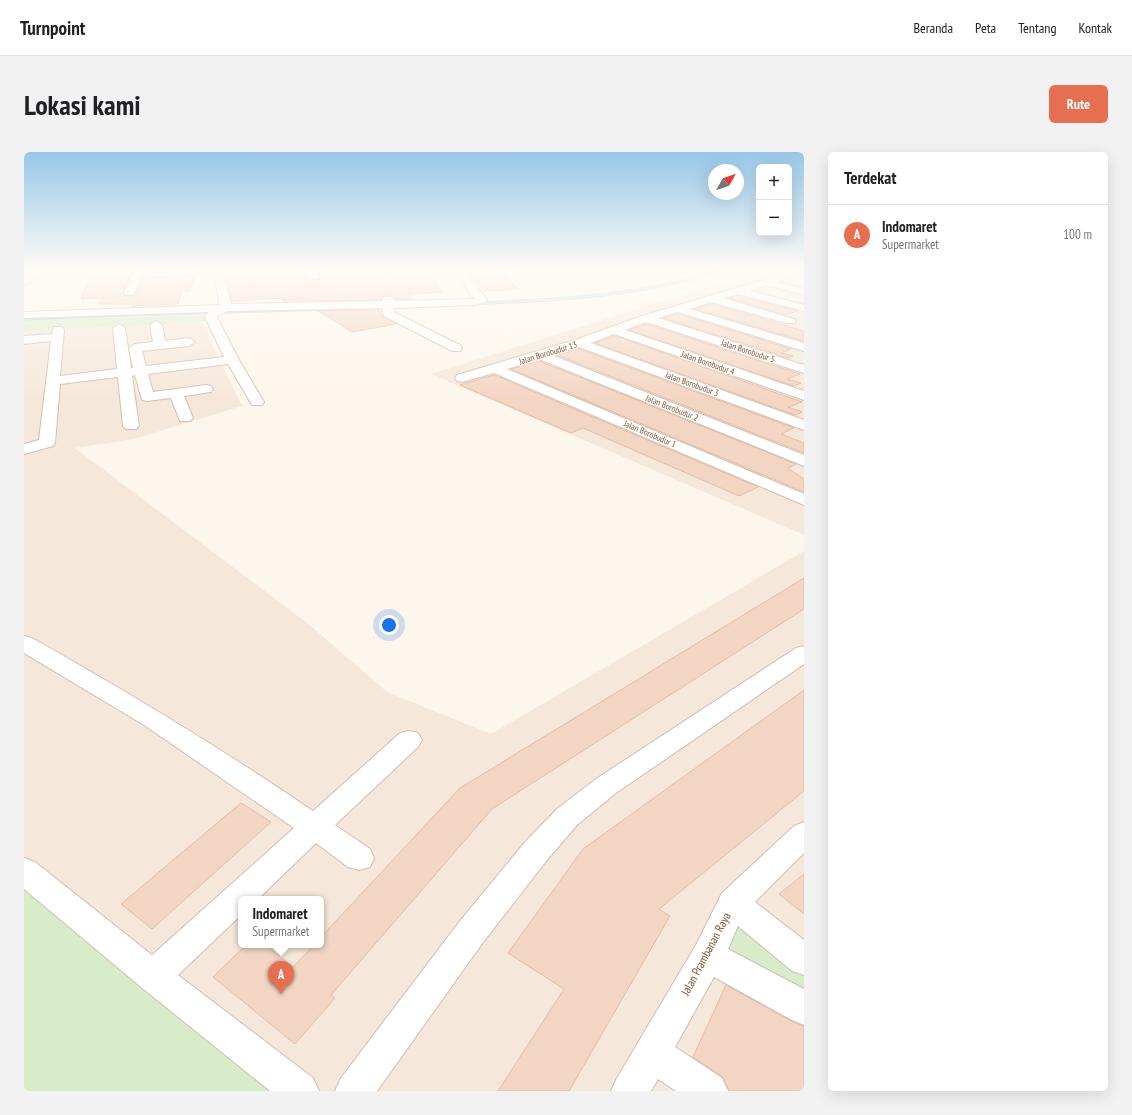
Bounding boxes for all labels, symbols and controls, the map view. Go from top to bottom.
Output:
text: Turnpoint [20,16,85,40]
text: Beranda [913,19,953,37]
text: Peta [975,19,996,37]
text: Tentang [1018,19,1057,37]
text: Kontak [1079,19,1112,37]
button: Rute [1049,85,1108,123]
text: Lokasi kami [24,86,141,123]
north arrow [708,164,744,200]
map controls [756,164,792,236]
button: + [756,164,792,200]
text: Terdekat [844,167,896,189]
button: − [756,200,792,236]
text: Indomaret [882,217,937,236]
text: A [854,226,860,243]
text: 100 m [1063,226,1092,243]
text: Supermarket [882,236,939,253]
street label: Jalan Borobudur 5 [719,336,776,364]
street label: Jalan Borobudur 13 [517,339,578,367]
street label: Jalan Borobudur 4 [679,348,736,377]
street label: Jalan Borobudur 3 [663,368,720,398]
street label: Jalan Borobudur 2 [643,392,700,423]
street label: Jalan Borobudur 1 [621,417,678,450]
your location [379,615,399,635]
popup [238,896,324,948]
text: Indomaret [253,904,308,923]
street label: Jalan Prambanan Raya [677,910,734,999]
text: Supermarket [253,923,309,940]
pin: A [268,961,294,994]

